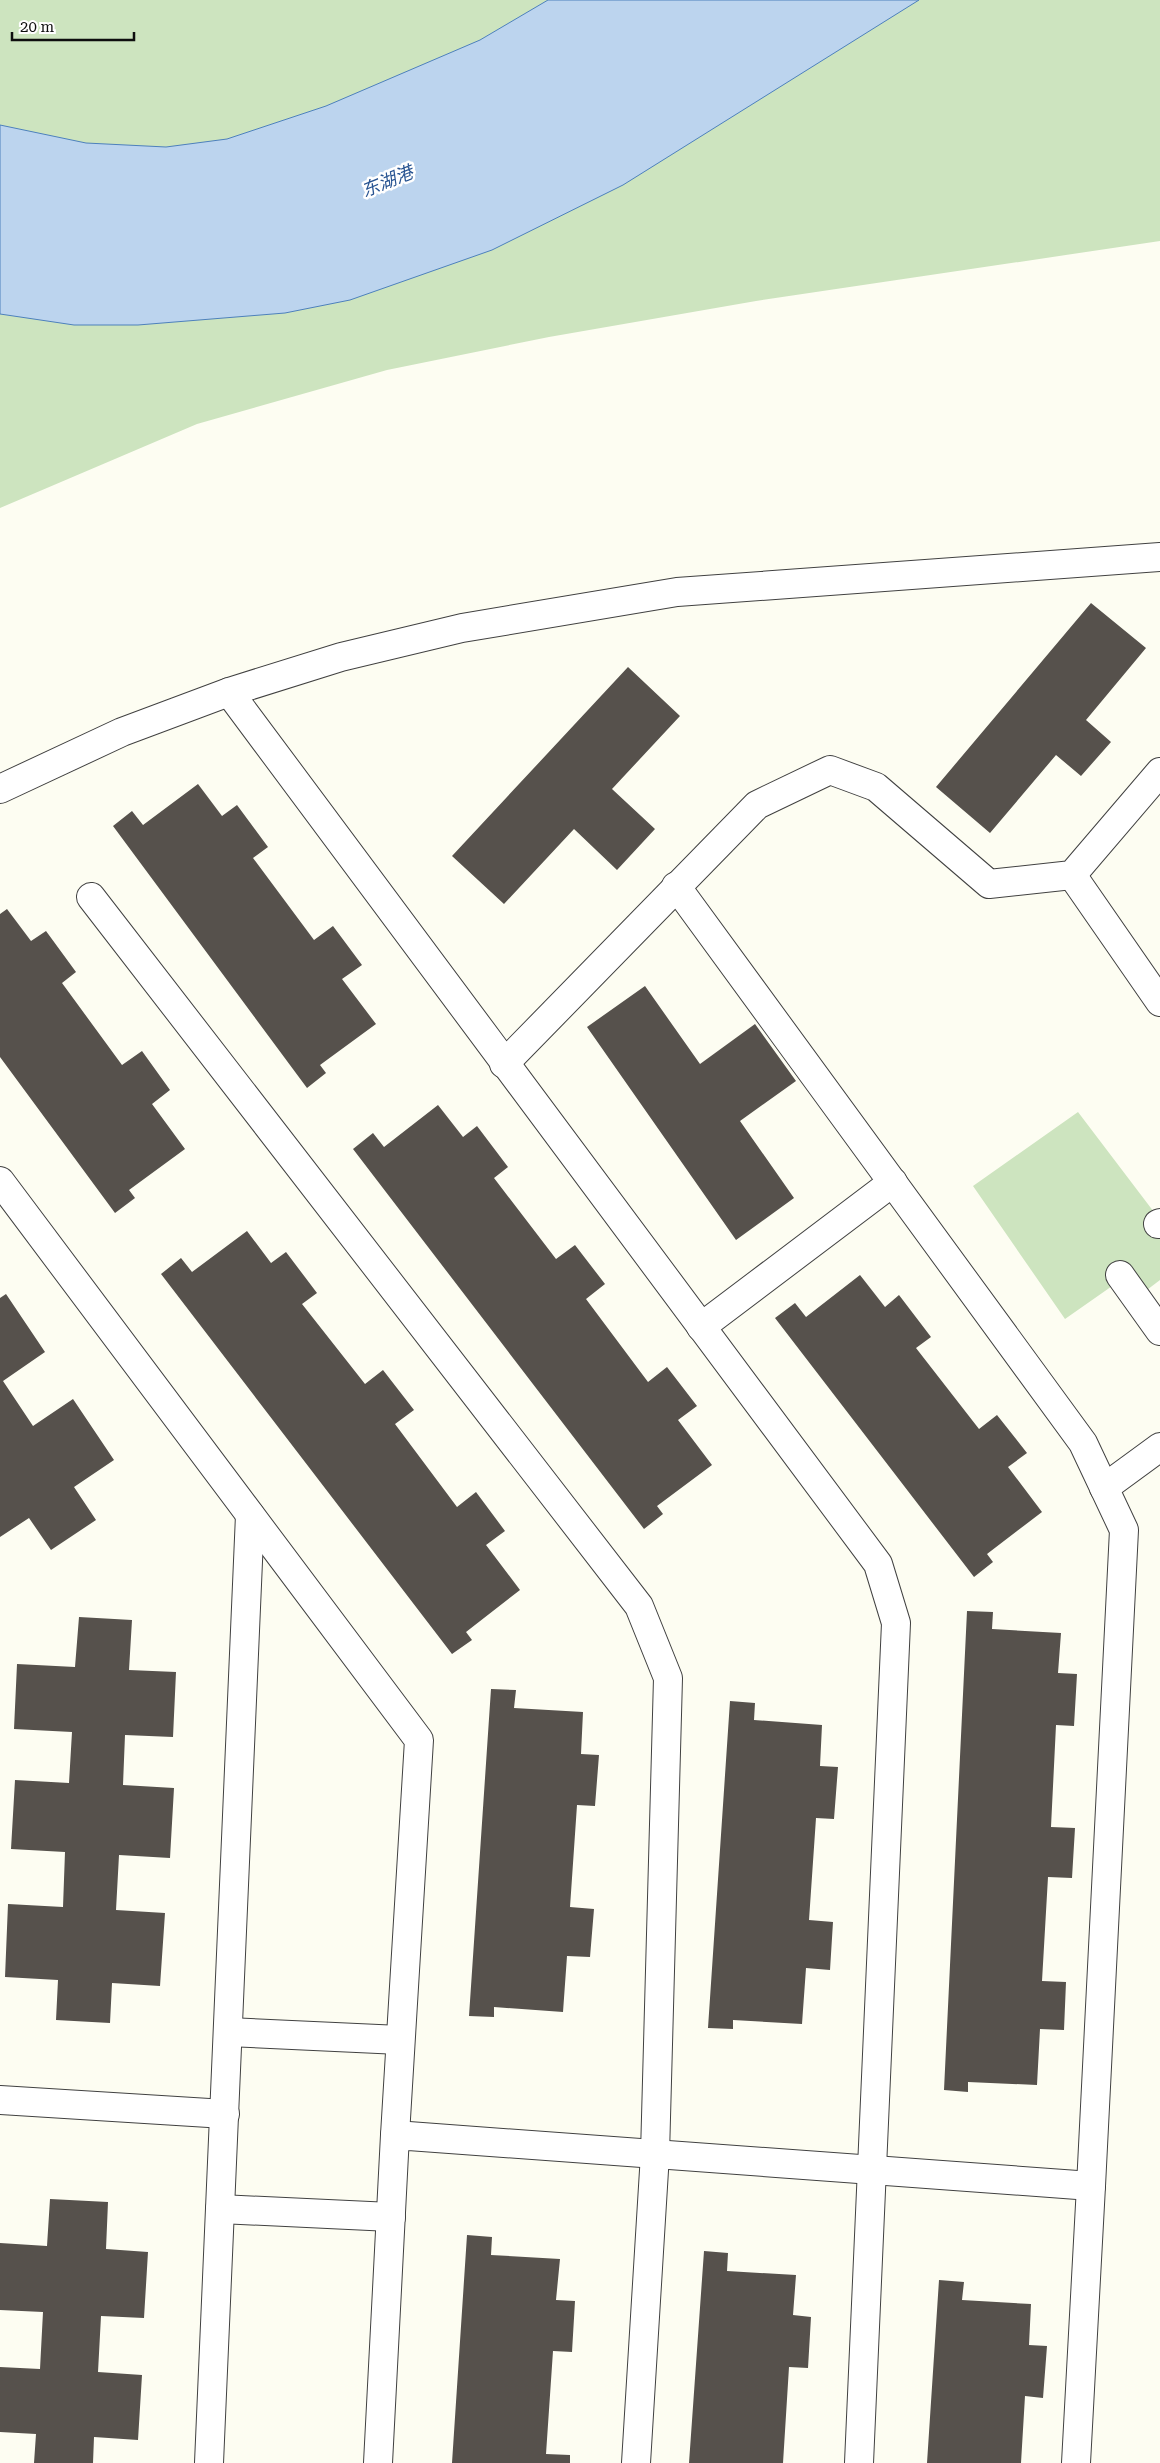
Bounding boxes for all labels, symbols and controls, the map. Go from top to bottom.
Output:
scale bar [12,10,135,42]
text: 20 m [20,18,55,36]
water label: 东湖港 [358,160,419,201]

